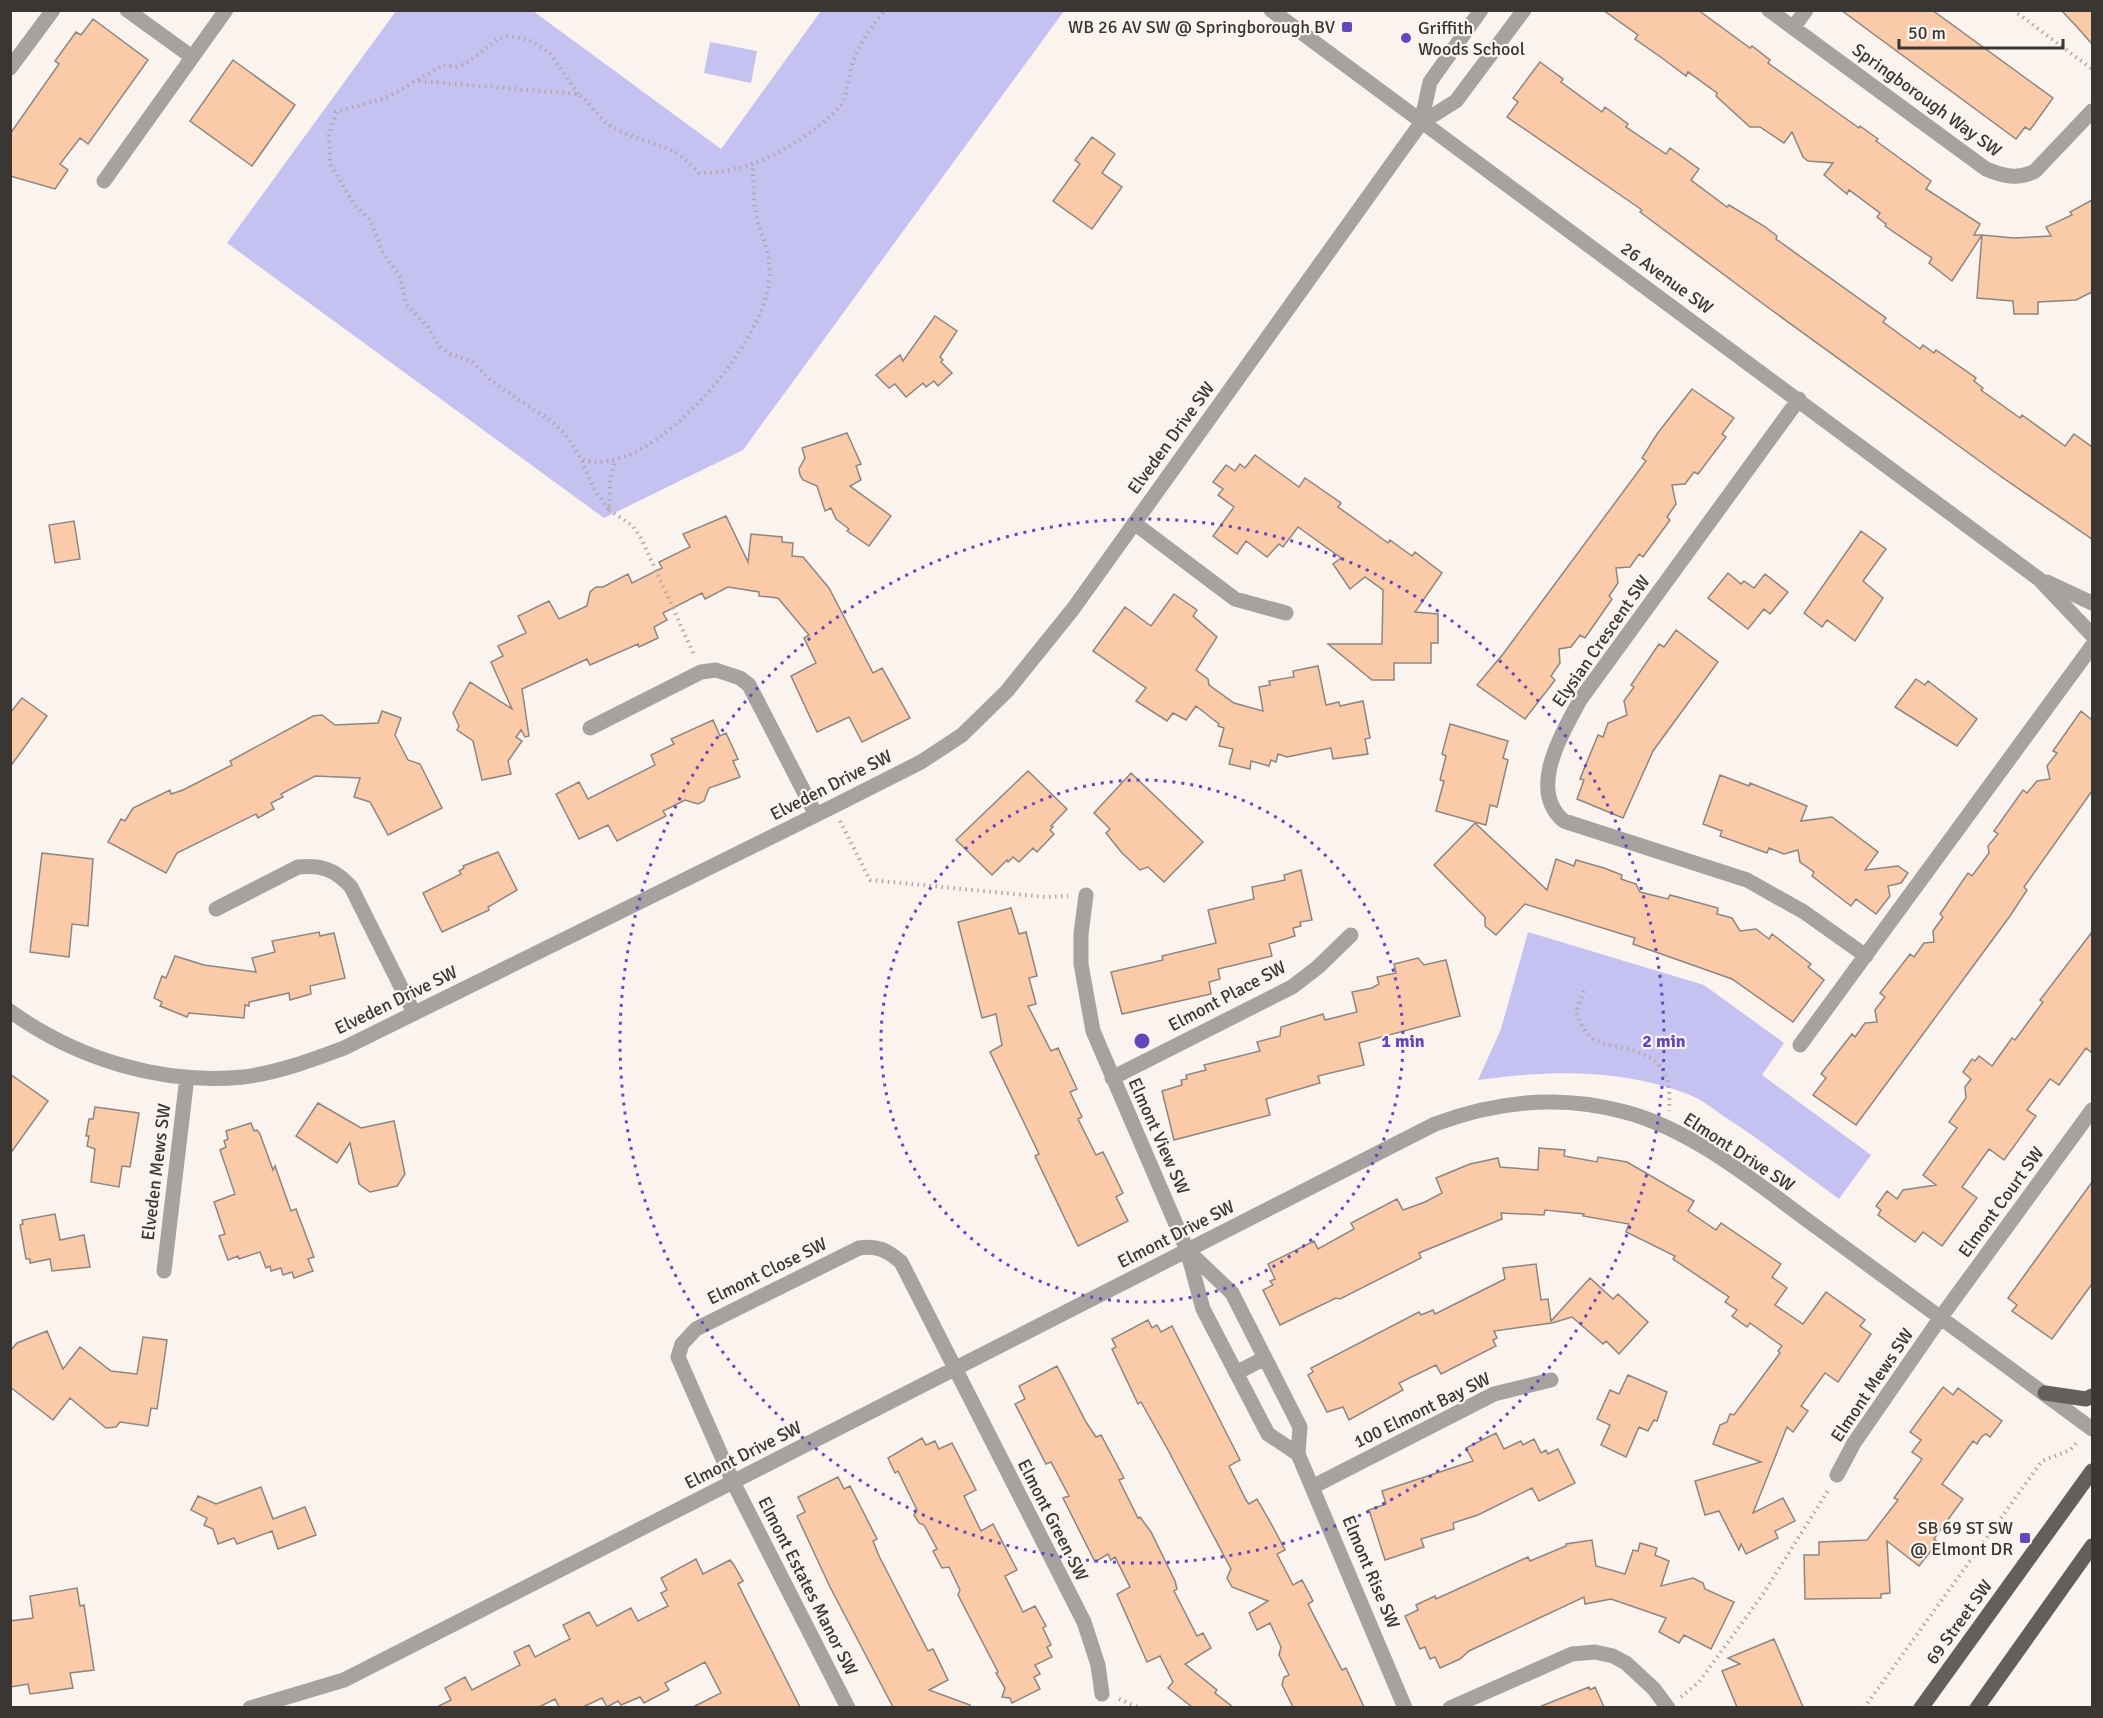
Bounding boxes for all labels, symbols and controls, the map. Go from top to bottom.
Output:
scale bar [1899,12,2062,50]
place label: WB 26 AV SW @ Springborough BV [1068,16,1336,38]
place label: Griffith Woods School [1418,17,1525,60]
marker: WB 26 AV SW @ Springborough BV [1340,20,1354,34]
text: 50 m [1908,22,1946,44]
marker: Griffith Woods School [1399,31,1413,45]
street label: Springborough Way SW [1848,38,2006,162]
street label: 26 Avenue SW [1617,237,1717,319]
street label: Elveden Drive SW [1123,377,1219,499]
street label: Elysian Crescent SW [1547,571,1655,711]
street label: Elveden Drive SW [766,745,896,825]
street label: Elmont Place SW [1164,956,1290,1036]
street label: Elveden Drive SW [331,961,461,1039]
text: 1 min [1381,1030,1425,1052]
text: 2 min [1642,1030,1686,1052]
centre of rings [1132,1031,1152,1051]
street label: Elmont View SW [1124,1074,1194,1198]
street label: Elveden Mews SW [137,1102,175,1242]
street label: Elmont Drive SW [1679,1108,1799,1196]
street label: Elmont Court SW [1953,1142,2049,1262]
street label: Elmont Drive SW [1114,1195,1238,1273]
street label: Elmont Close SW [704,1233,830,1309]
street label: Elmont Mews SW [1826,1324,1918,1446]
street label: 100 Elmont Bay SW [1350,1367,1494,1453]
street label: Elmont Drive SW [681,1416,805,1494]
street label: Elmont Green SW [1013,1455,1093,1585]
street label: Elmont Estates Manor SW [753,1493,863,1679]
street label: Elmont Rise SW [1337,1512,1405,1632]
place label: SB 69 ST SW @ Elmont DR [1910,1517,2013,1560]
marker: SB 69 ST SW @ Elmont DR [2018,1531,2032,1545]
street label: 69 Street SW [1921,1575,1997,1669]

